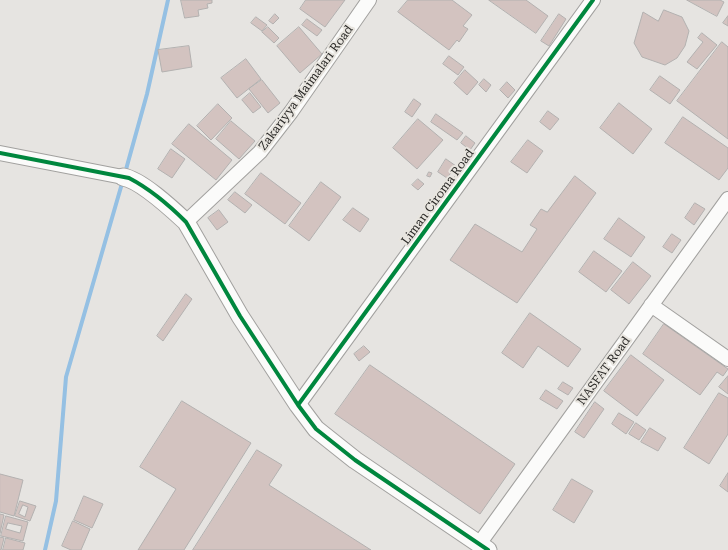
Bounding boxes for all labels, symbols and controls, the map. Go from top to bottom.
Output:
street label: Zakariyya Maimalari Road [256,23,356,153]
street label: Liman Ciroma Road [399,147,477,247]
street label: NASFAT Road [574,334,634,408]

